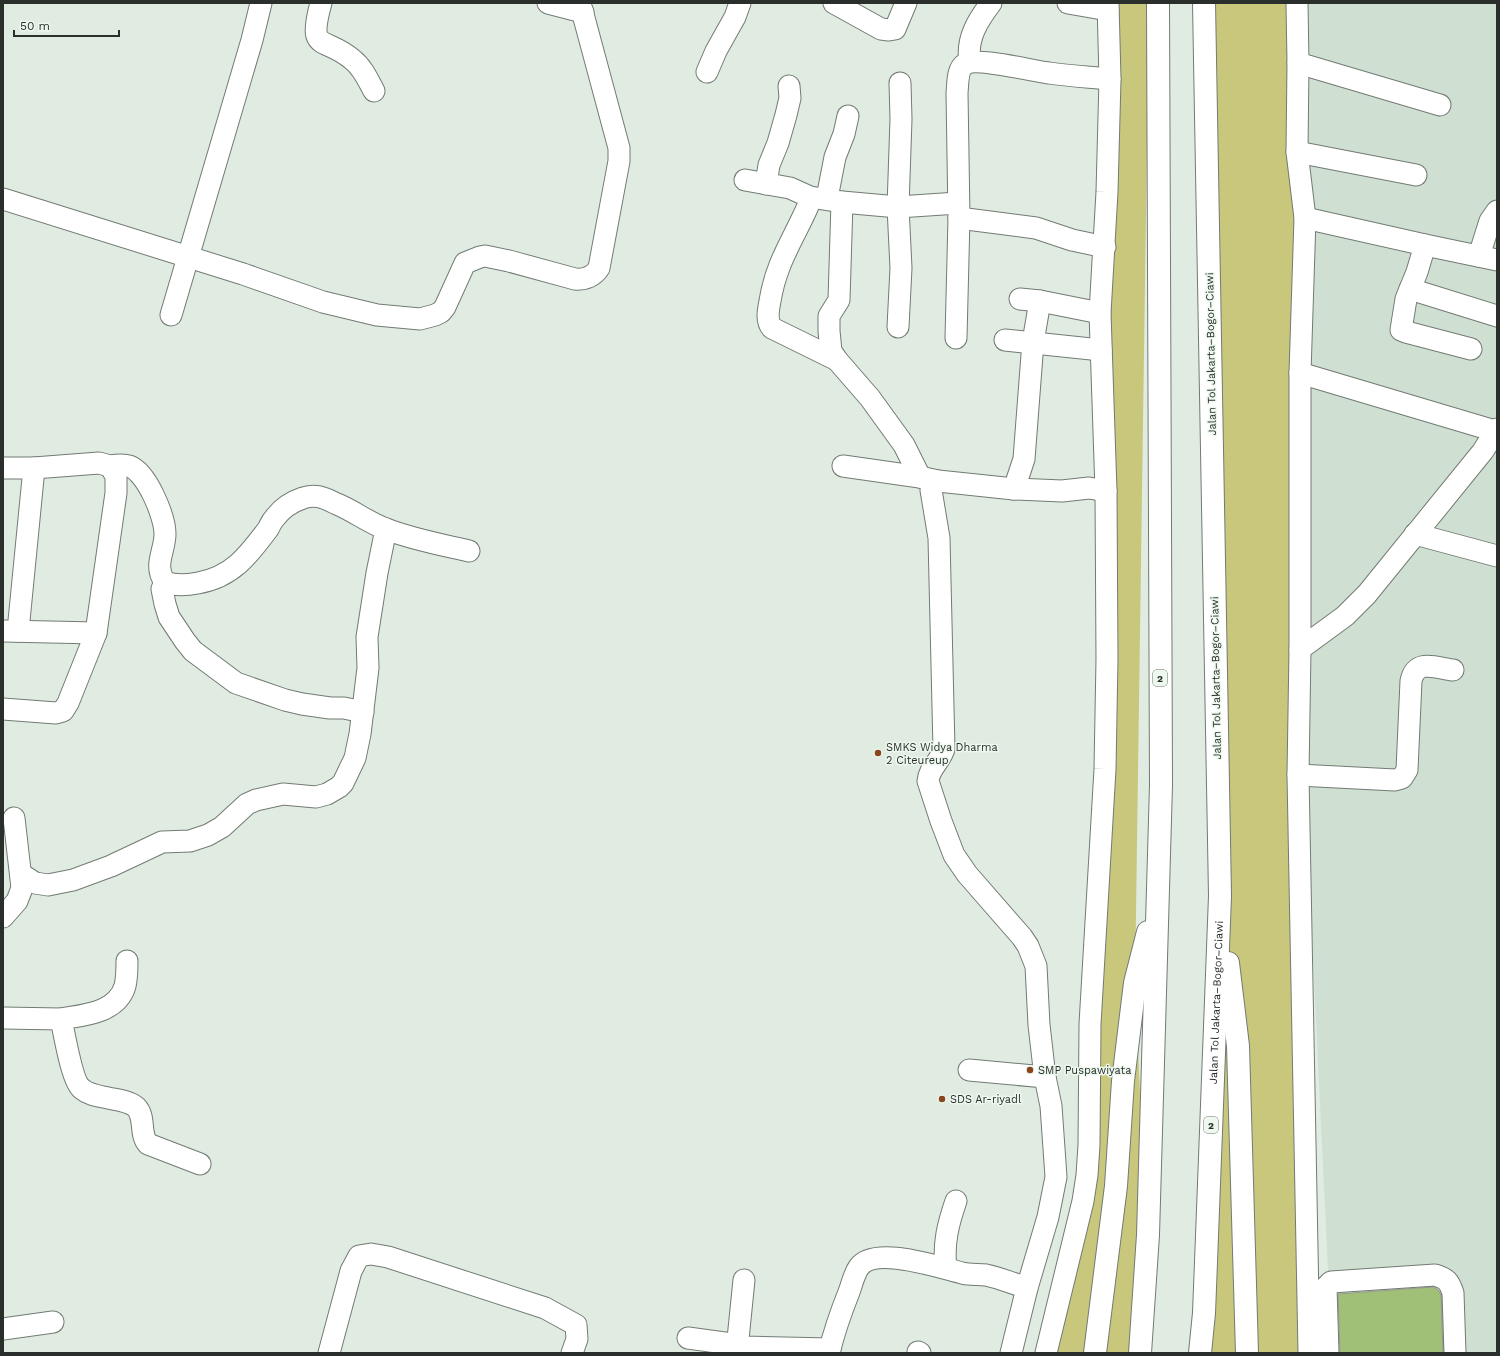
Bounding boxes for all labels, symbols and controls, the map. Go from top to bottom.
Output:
scale bar [14,12,119,38]
text: 50 m [20,19,50,33]
street label: Jalan Tol Jakarta–Bogor–Ciawi [1203,272,1219,436]
street label: Jalan Tol Jakarta–Bogor–Ciawi [1208,596,1224,760]
road number: 2 [1153,670,1167,686]
place label: SMKS Widya Dharma 2 Citeureup [886,741,998,767]
marker: SMKS Widya Dharma 2 Citeureup [873,748,883,758]
street label: Jalan Tol Jakarta–Bogor–Ciawi [1206,920,1226,1084]
place label: SMP Puspawiyata [1038,1064,1131,1077]
marker: SMP Puspawiyata [1025,1065,1035,1075]
place label: SDS Ar-riyadl [950,1093,1022,1106]
marker: SDS Ar-riyadl [937,1094,947,1104]
road number: 2 [1204,1117,1218,1133]

